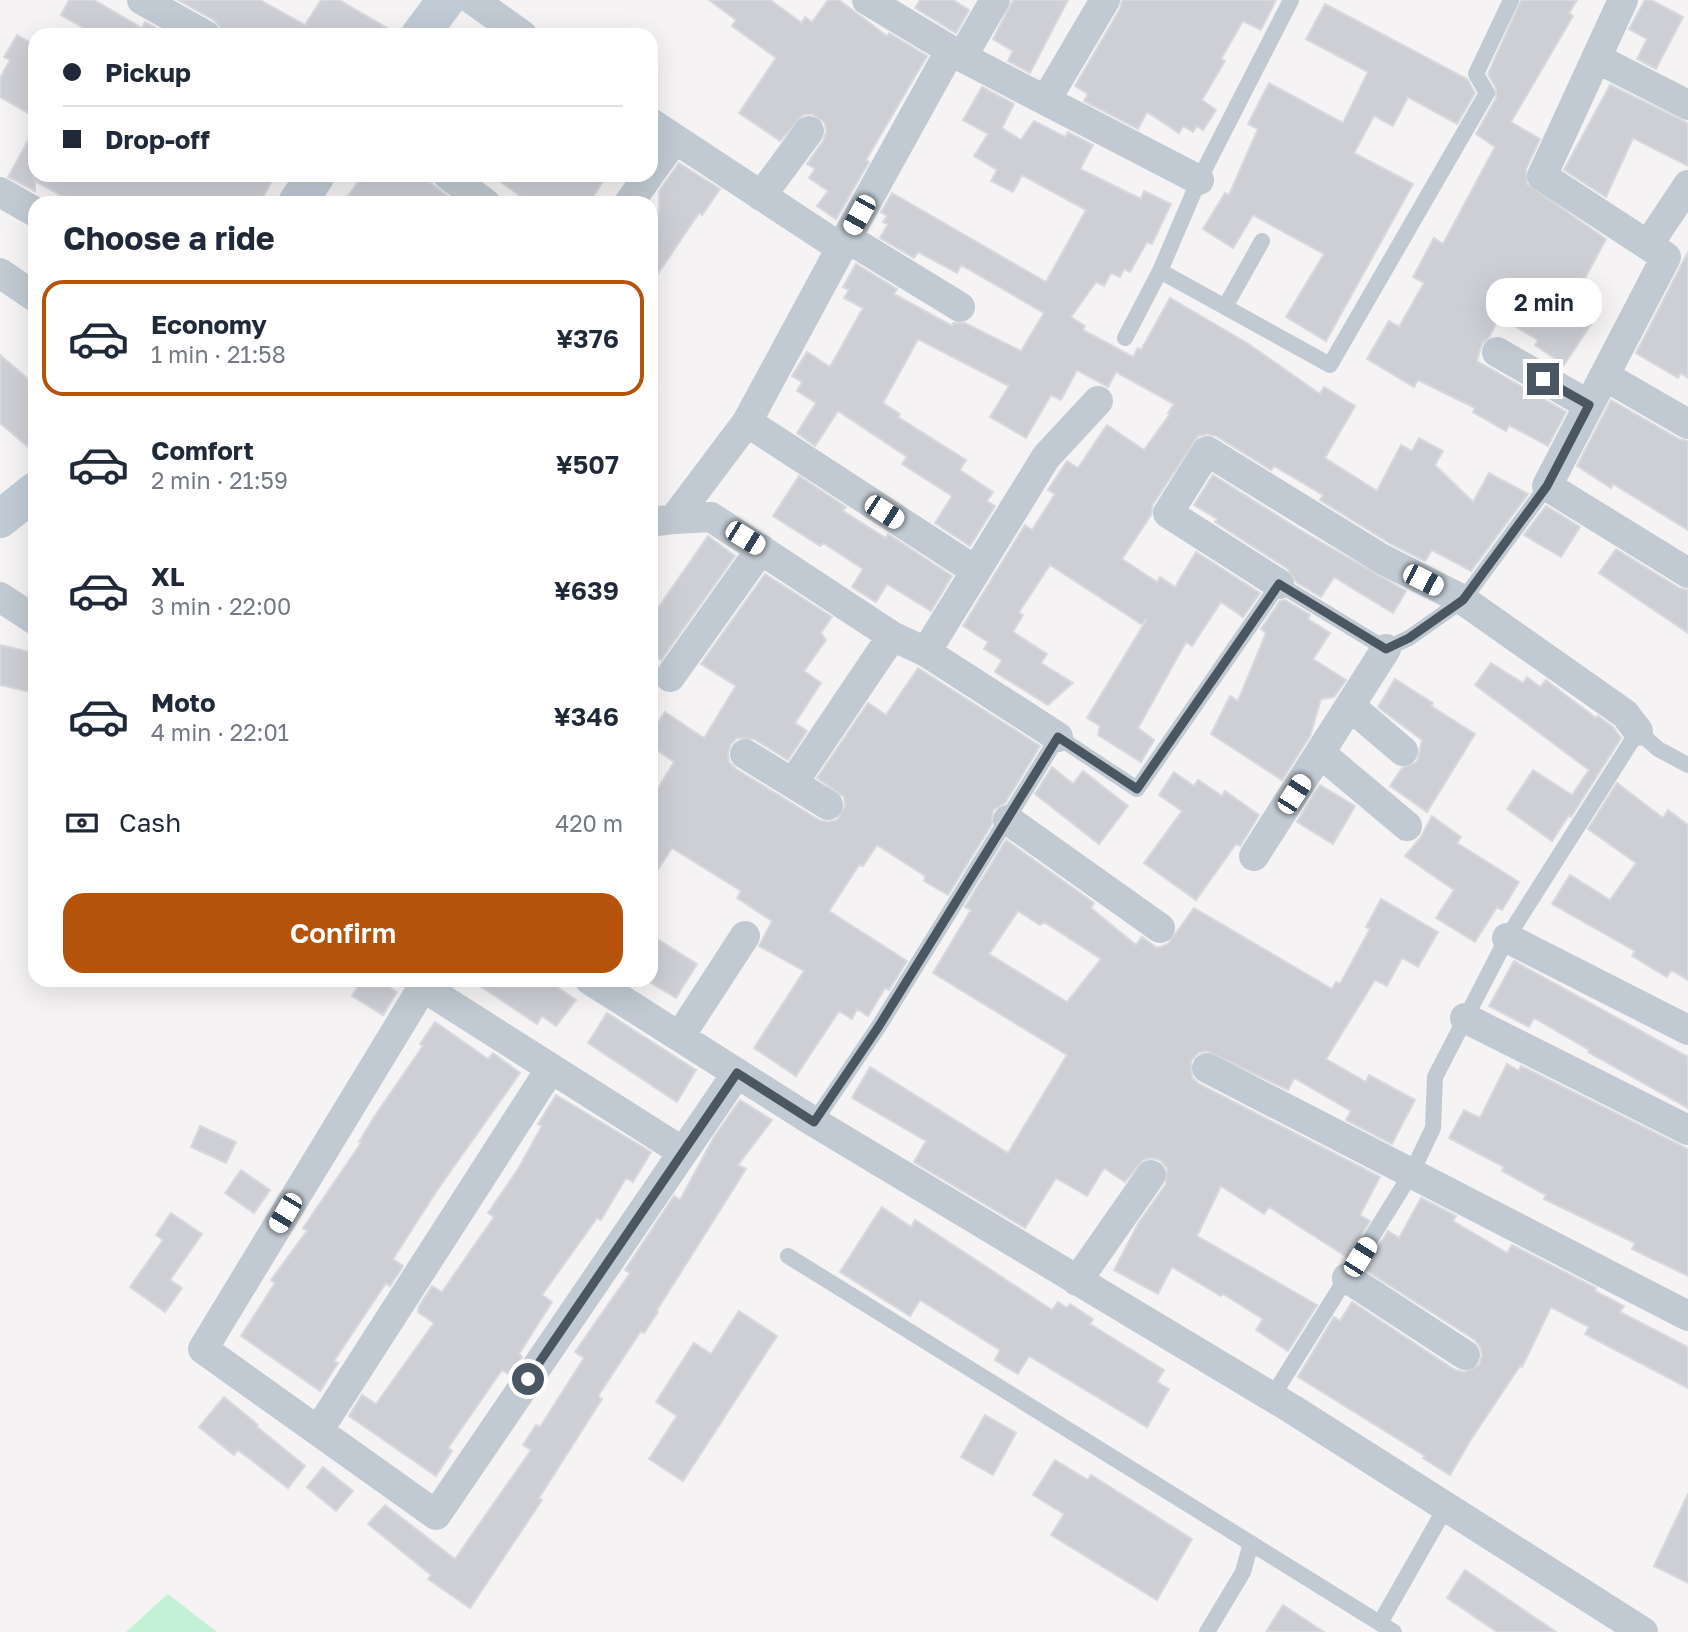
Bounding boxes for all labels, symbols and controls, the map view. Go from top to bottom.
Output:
text: Pickup [105,57,191,88]
text: Drop-off [105,124,210,155]
car [840,192,879,238]
text: Choose a ride [63,219,275,257]
callout: 2 min [1485,278,1601,326]
text: 2 min [1514,288,1574,316]
icon: car [67,307,130,370]
text: Economy [151,309,267,340]
text: ¥376 [556,323,619,354]
text: 1 min · 21:58 [151,340,286,368]
route end [1527,363,1559,395]
icon: car [67,433,130,496]
text: Comfort [151,435,254,466]
text: ¥507 [556,449,619,480]
text: 2 min · 21:59 [151,466,288,494]
car [861,492,908,532]
car [722,518,769,558]
icon: car [67,559,130,622]
text: XL [151,561,185,592]
car [1400,561,1447,599]
text: ¥639 [554,575,619,606]
text: 3 min · 22:00 [151,592,291,620]
icon: car [67,685,130,748]
text: Moto [151,687,216,718]
text: ¥346 [554,701,619,732]
text: 4 min · 22:01 [151,718,289,746]
car [1274,771,1315,817]
icon: cash [63,804,101,842]
text: Cash [119,807,181,838]
text: 420 m [555,809,623,837]
button: Confirm [63,893,623,973]
car [266,1190,305,1236]
car [1340,1234,1381,1280]
route start [512,1363,544,1395]

